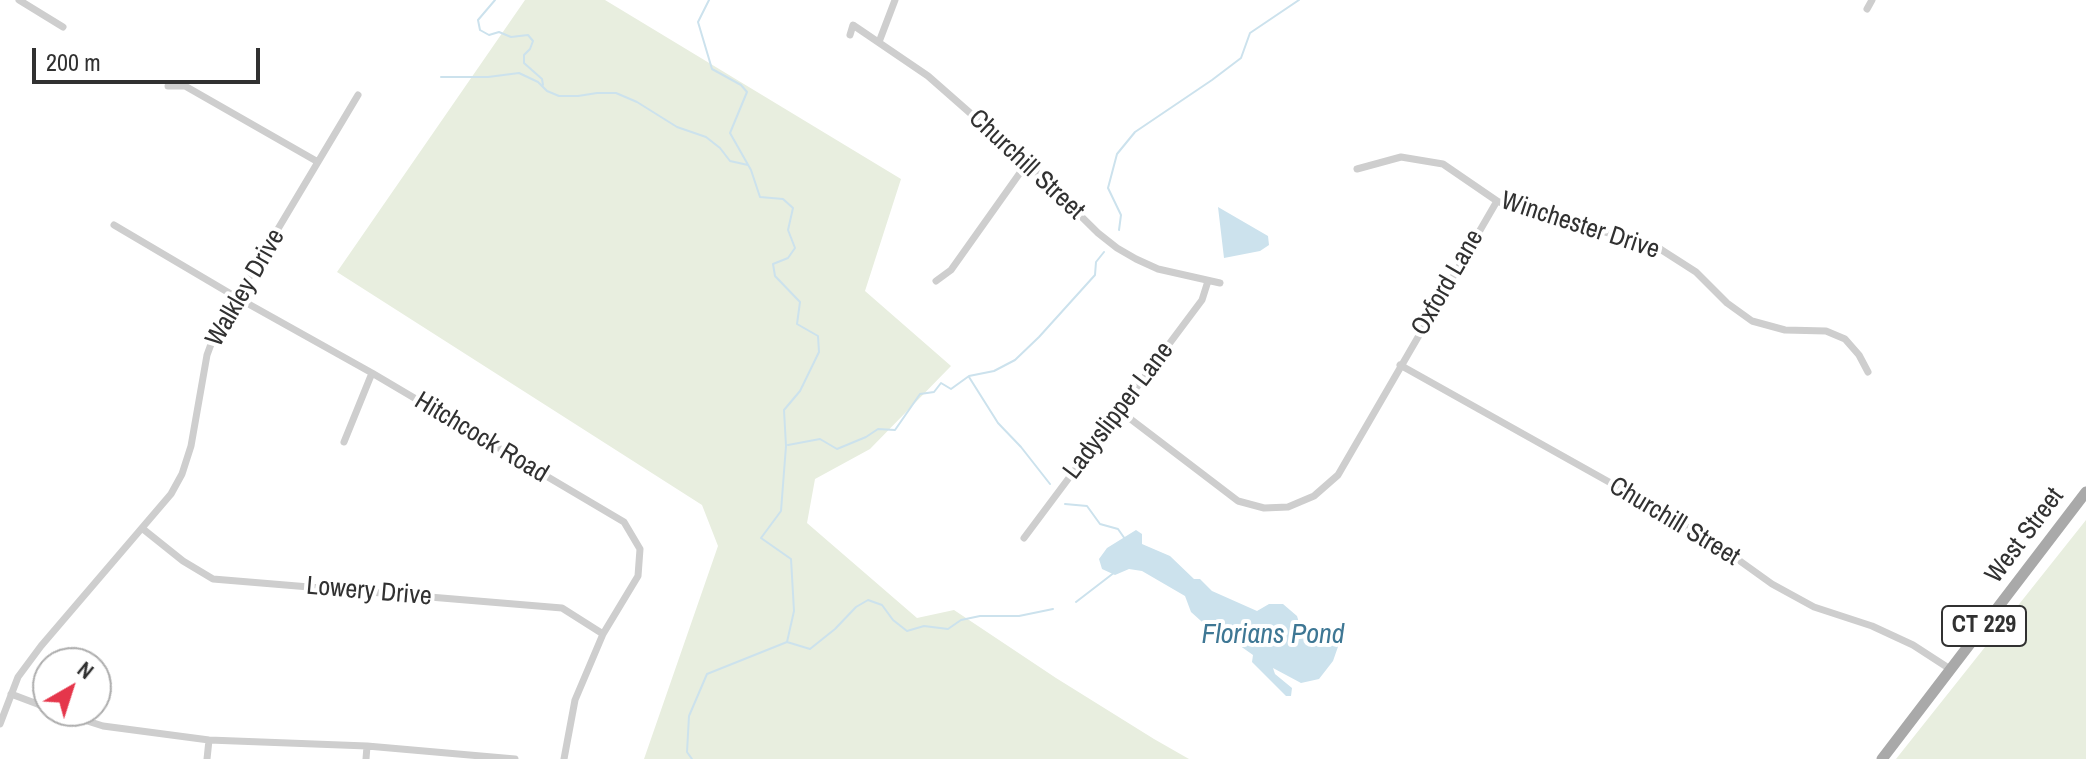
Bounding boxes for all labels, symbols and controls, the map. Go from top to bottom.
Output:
scale bar [36,32,264,82]
text: 200 m [46,46,101,78]
street label: Churchill Street [962,103,1090,227]
street label: Winchester Drive [1497,186,1663,266]
street label: Walkley Drive [200,224,292,352]
street label: Oxford Lane [1405,224,1491,342]
street label: Ladyslipper Lane [1057,336,1181,486]
street label: Hitchcock Road [408,386,554,490]
street label: Churchill Street [1603,471,1745,573]
street label: West Street [1979,482,2071,590]
street label: Lowery Drive [305,571,433,613]
road number: CT 229 [1942,606,2026,646]
water label: Florians Pond [1202,618,1344,652]
north arrow [32,647,112,727]
text: N [71,654,100,686]

